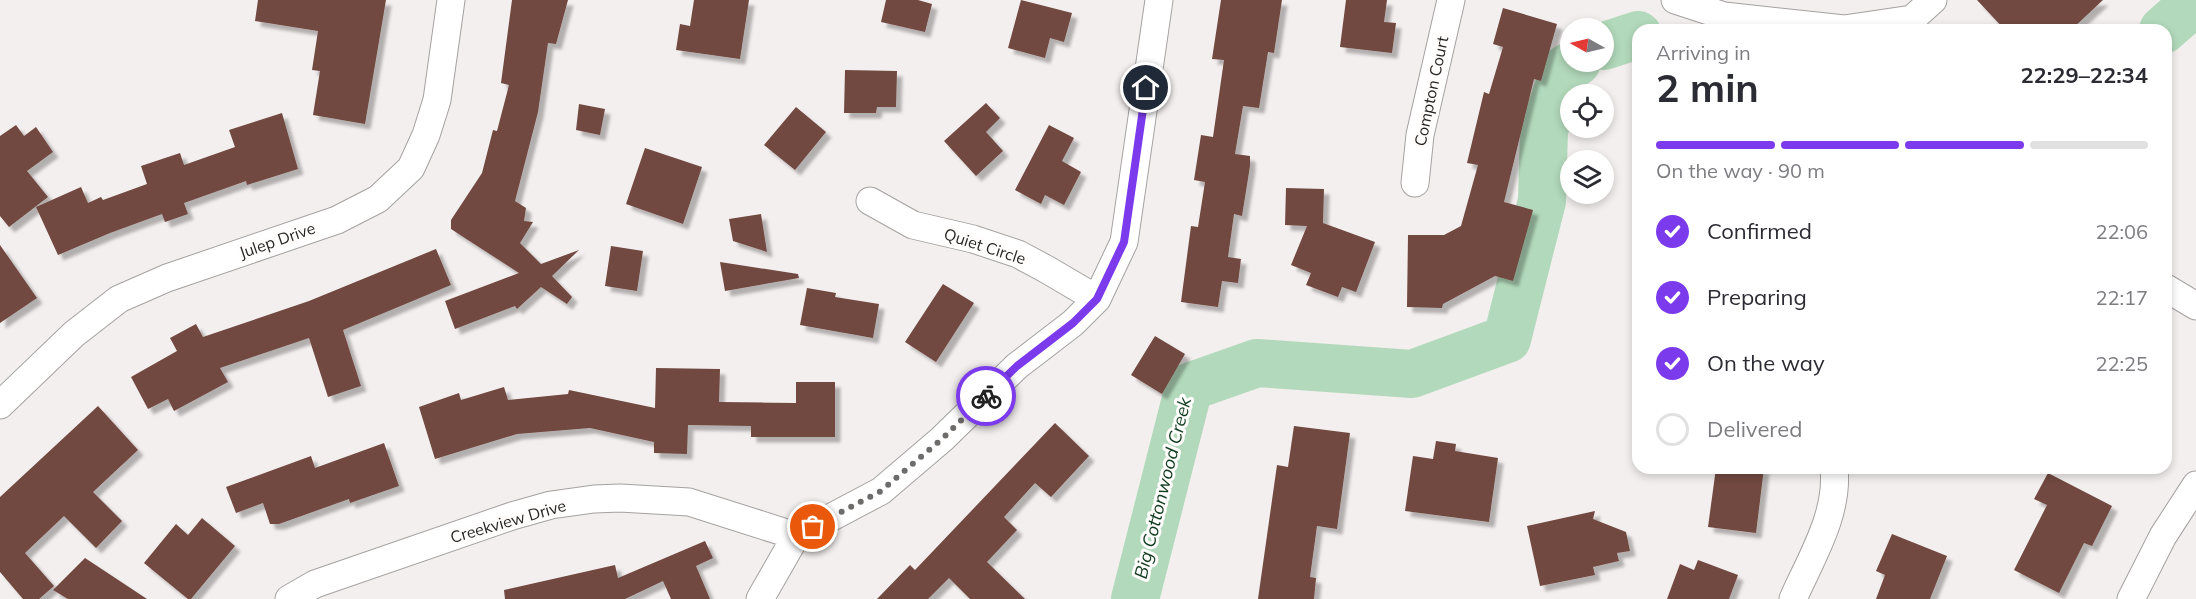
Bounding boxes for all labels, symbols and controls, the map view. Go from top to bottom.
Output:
north arrow [1560,18,1614,72]
map controls [1560,18,1614,204]
street label: Compton Court [1410,34,1452,148]
text: Arriving in [1656,40,1751,65]
text: 22:29–22:34 [2020,61,2148,89]
pin [1120,62,1171,113]
text: 2 min [1656,63,1759,112]
icon: home [1129,71,1162,104]
button: locate [1560,84,1614,138]
button: layers [1560,150,1614,204]
text: On the way · 90 m [1656,158,1825,183]
icon: check [1656,215,1689,248]
text: Confirmed [1707,217,1812,245]
street label: Julep Drive [236,218,318,262]
text: 22:06 [2095,219,2148,244]
street label: Quiet Circle [942,223,1028,269]
icon: check [1656,281,1689,314]
text: Preparing [1707,283,1807,311]
text: 22:17 [2095,285,2148,310]
icon: check [1656,347,1689,380]
text: On the way [1707,349,1825,377]
text: 22:25 [2095,351,2148,376]
courier [956,366,1016,426]
icon: bike [970,380,1003,413]
water label: Big Cottonwood Creek [1129,394,1196,581]
text: Delivered [1707,415,1802,443]
street label: Creekview Drive [448,495,568,547]
pin [787,501,838,552]
icon: bag [796,510,829,543]

